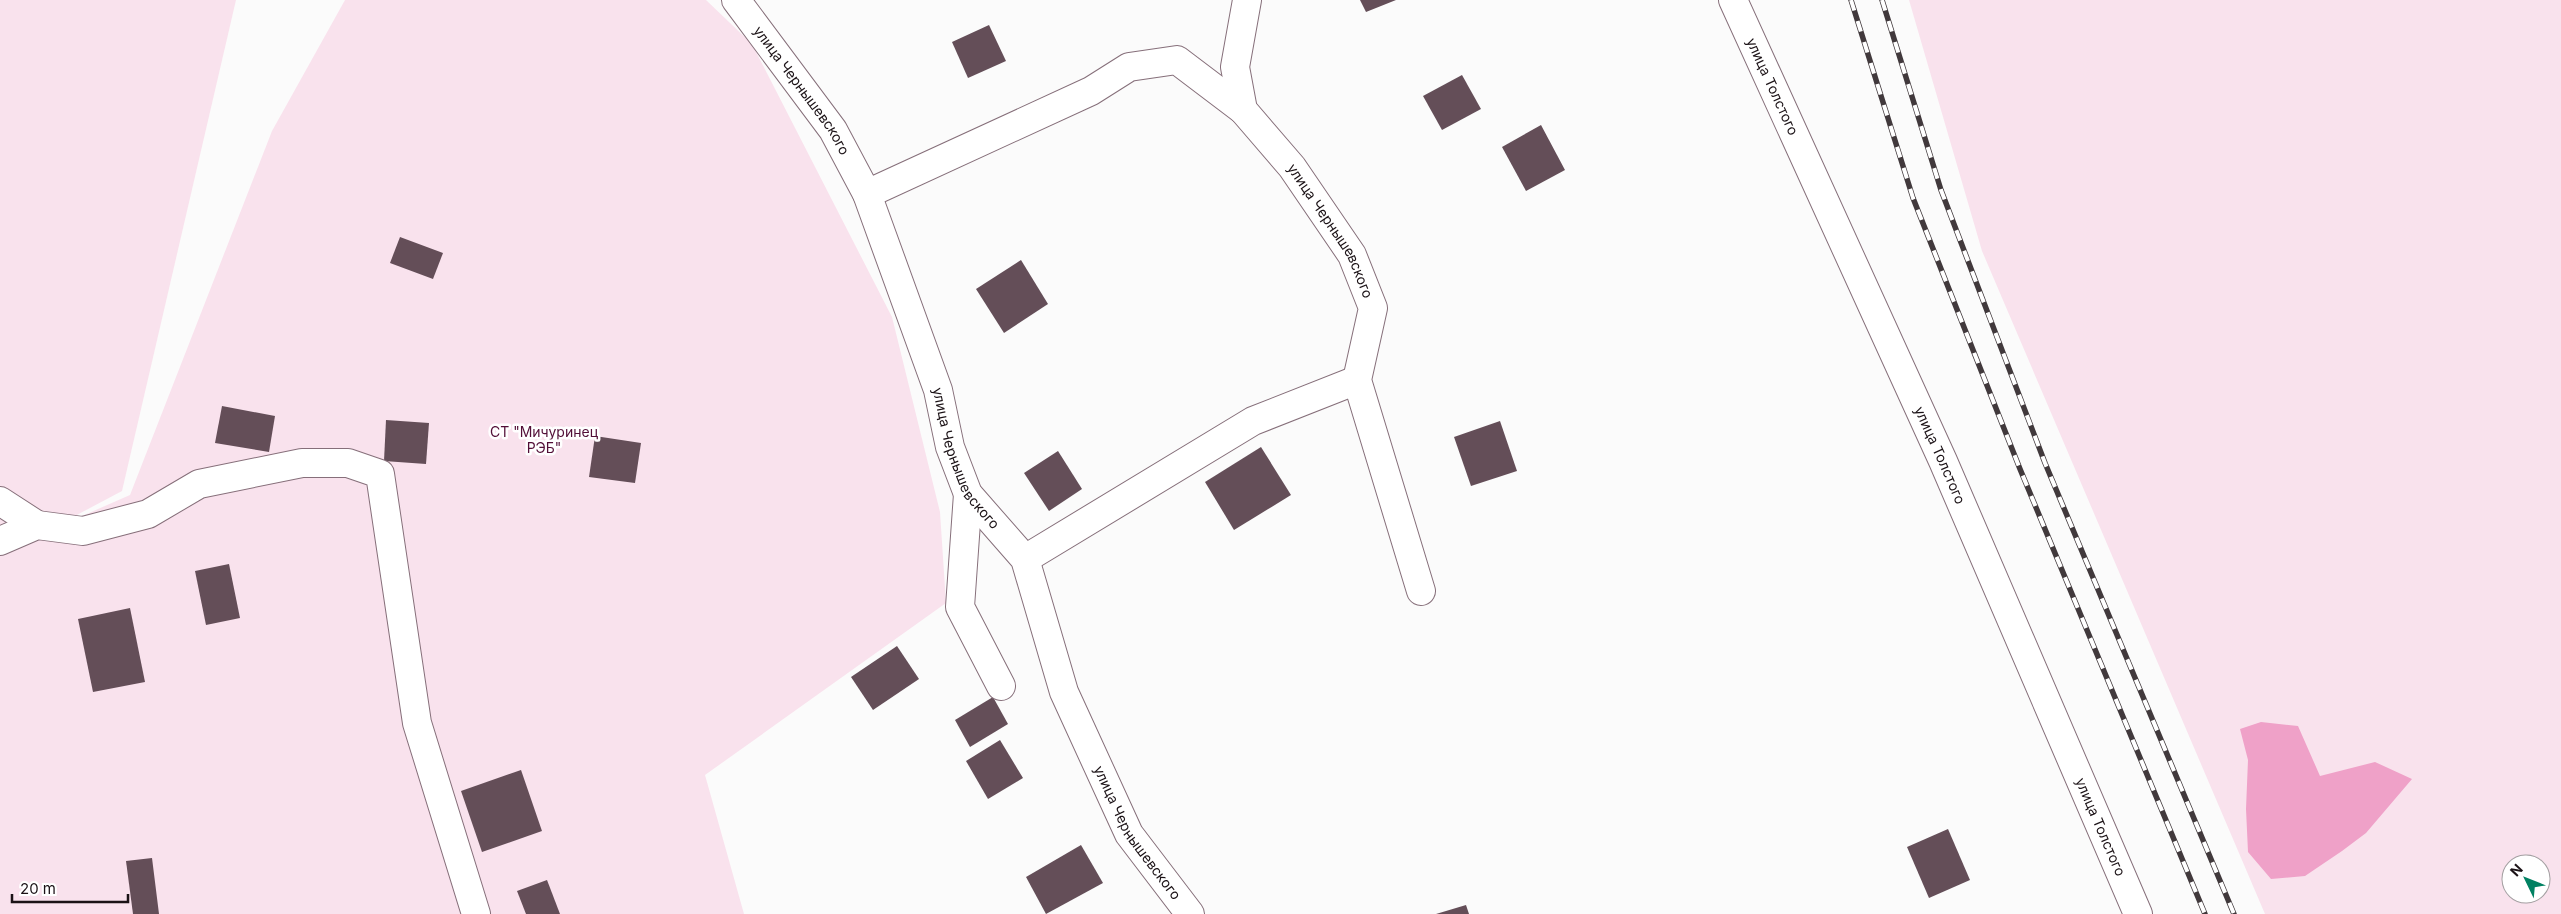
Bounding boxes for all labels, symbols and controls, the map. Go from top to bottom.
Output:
street label: улица Чернышевского [750,22,854,158]
street label: улица Толстого [1743,35,1802,138]
street label: улица Чернышевского [1284,160,1377,300]
street label: улица Чернышевского [930,386,1003,532]
street label: улица Толстого [1911,403,1969,506]
park label: СТ "Мичуринец РЭБ" [490,423,599,456]
street label: улица Чернышевского [1091,763,1185,903]
street label: улица Толстого [2072,775,2130,878]
north arrow [2501,854,2551,904]
text: N [2506,860,2526,879]
scale bar [12,872,129,904]
text: 20 m [20,879,56,898]

